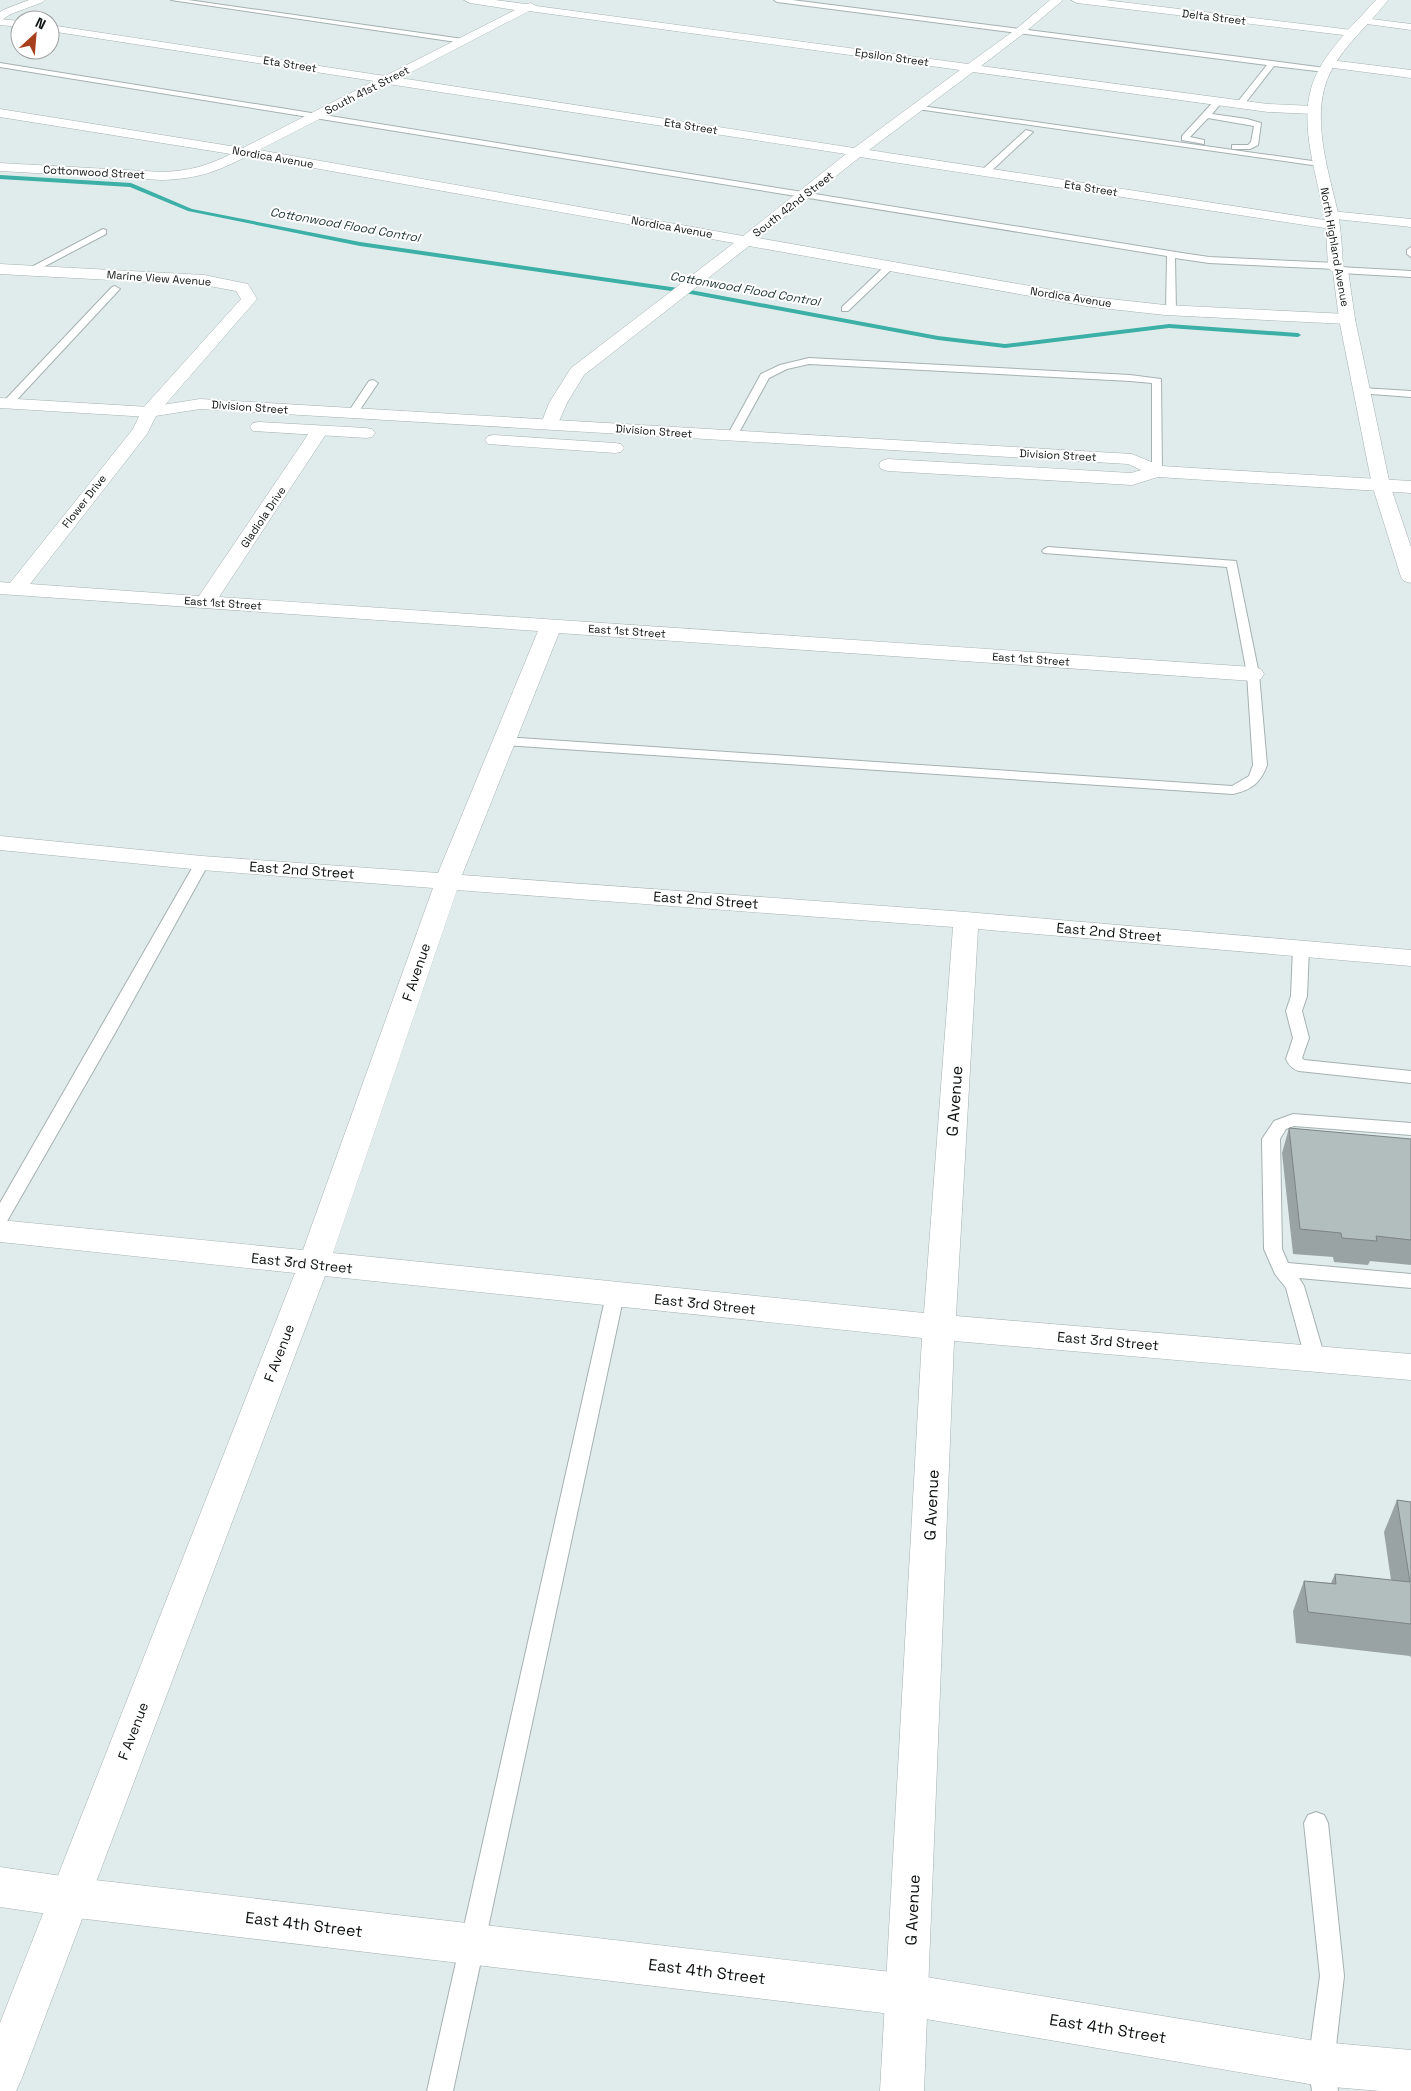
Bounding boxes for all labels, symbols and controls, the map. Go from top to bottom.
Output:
street label: Delta Street [1181,6,1247,28]
north arrow [10,10,60,60]
text: N [33,13,49,33]
street label: Epsilon Street [854,45,930,69]
street label: Eta Street [262,53,318,75]
street label: South 41st Street [322,63,412,117]
street label: Eta Street [663,115,719,137]
street label: Nordica Avenue [231,143,315,171]
street label: Cottonwood Street [43,162,145,182]
street label: South 42nd Street [750,168,836,240]
street label: Eta Street [1063,177,1119,199]
street label: North Highland Avenue [1318,186,1352,308]
water label: Cottonwood Flood Control [269,204,423,246]
street label: Nordica Avenue [630,213,714,241]
street label: Marine View Avenue [106,267,212,289]
water label: Cottonwood Flood Control [669,268,823,310]
street label: Nordica Avenue [1029,284,1113,310]
street label: Division Street [211,397,289,417]
street label: Division Street [615,421,693,441]
street label: Division Street [1019,446,1097,464]
street label: Flower Drive [59,472,109,530]
street label: Gladiola Drive [237,484,289,550]
street label: East 1st Street [184,593,262,613]
street label: East 1st Street [588,621,666,641]
street label: East 1st Street [992,649,1070,669]
street label: East 2nd Street [249,857,355,883]
street label: East 2nd Street [653,887,759,913]
street label: East 2nd Street [1056,918,1162,946]
street label: F Avenue [398,941,434,1003]
street label: G Avenue [942,1065,967,1137]
street label: East 3rd Street [250,1249,354,1277]
street label: East 3rd Street [653,1290,757,1318]
street label: F Avenue [260,1322,298,1384]
street label: East 3rd Street [1056,1328,1160,1354]
street label: G Avenue [919,1469,944,1541]
street label: F Avenue [114,1700,152,1762]
street label: G Avenue [900,1874,925,1946]
street label: East 4th Street [244,1907,364,1942]
street label: East 4th Street [647,1954,767,1989]
street label: East 4th Street [1048,2009,1168,2048]

